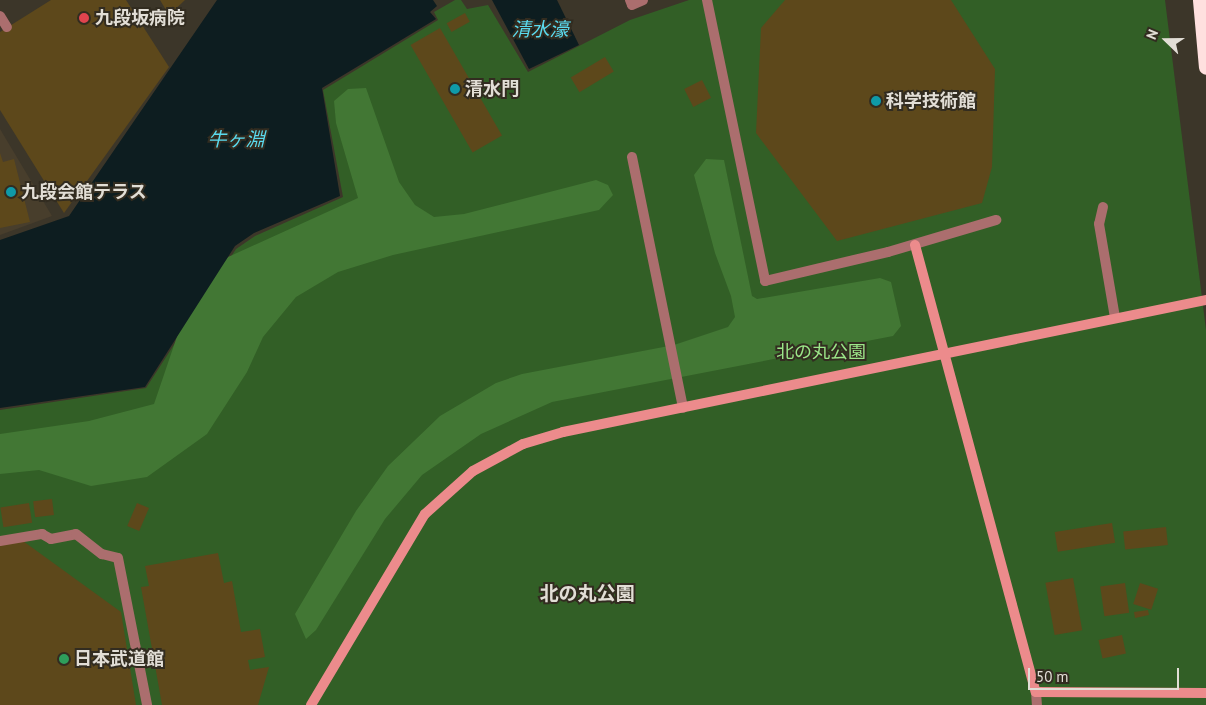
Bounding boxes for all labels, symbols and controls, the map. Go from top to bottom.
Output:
place label: 九段坂病院 [95,7,185,29]
marker: 九段坂病院 [77,11,91,25]
north arrow [1141,15,1191,65]
water label: 清水濠 [512,19,568,41]
text: N [1142,27,1162,42]
place label: 清水門 [465,78,519,100]
marker: 清水門 [449,83,461,95]
place label: 科学技術館 [886,90,976,112]
marker: 科学技術館 [870,95,882,107]
water label: 牛ヶ淵 [208,129,264,151]
place label: 九段会館テラス [21,181,147,203]
marker: 九段会館テラス [5,186,17,198]
park label: 北の丸公園 [776,341,866,363]
district label: 北の丸公園 [540,583,634,605]
place label: 日本武道館 [74,648,164,670]
marker: 日本武道館 [58,653,70,665]
scale bar [1031,658,1182,690]
text: 50 m [1036,667,1069,686]

